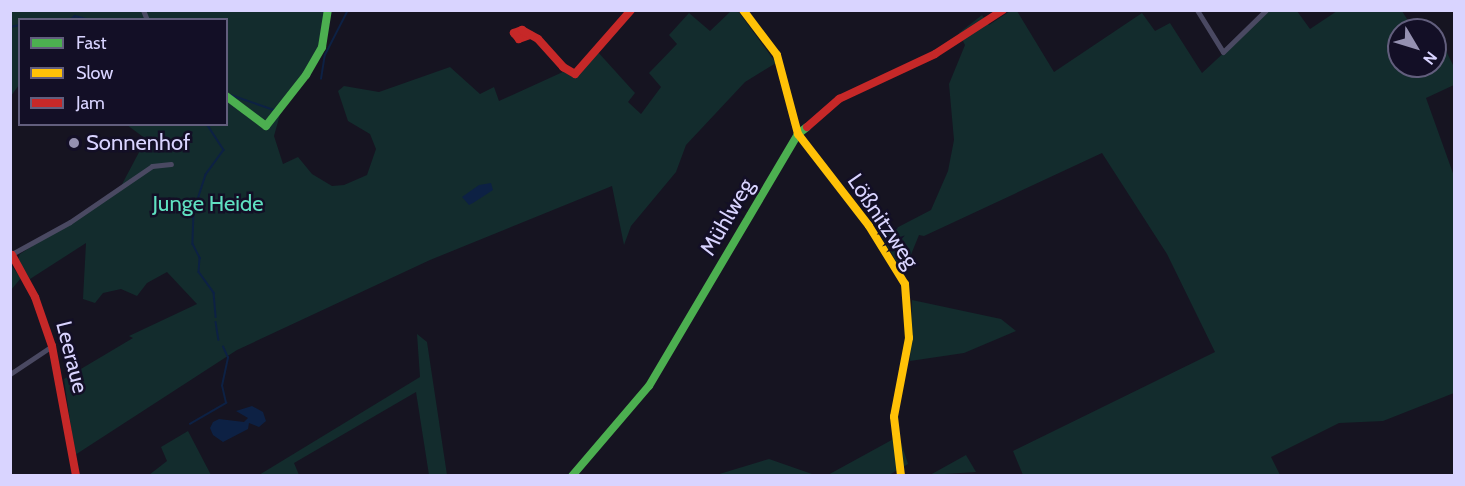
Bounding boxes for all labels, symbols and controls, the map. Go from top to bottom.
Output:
legend [18,18,228,126]
north arrow [1387,18,1447,78]
text: Fast [76,32,107,54]
text: N [1419,48,1441,68]
text: Slow [76,62,113,84]
text: Jam [76,92,105,114]
place label: Sonnenhof [86,130,190,156]
marker: Sonnenhof [67,136,81,150]
street label: Lößnitzweg [842,169,924,273]
street label: Mühlweg [695,174,759,260]
park label: Junge Heide [153,191,263,217]
street label: Leeraue [50,318,94,396]

